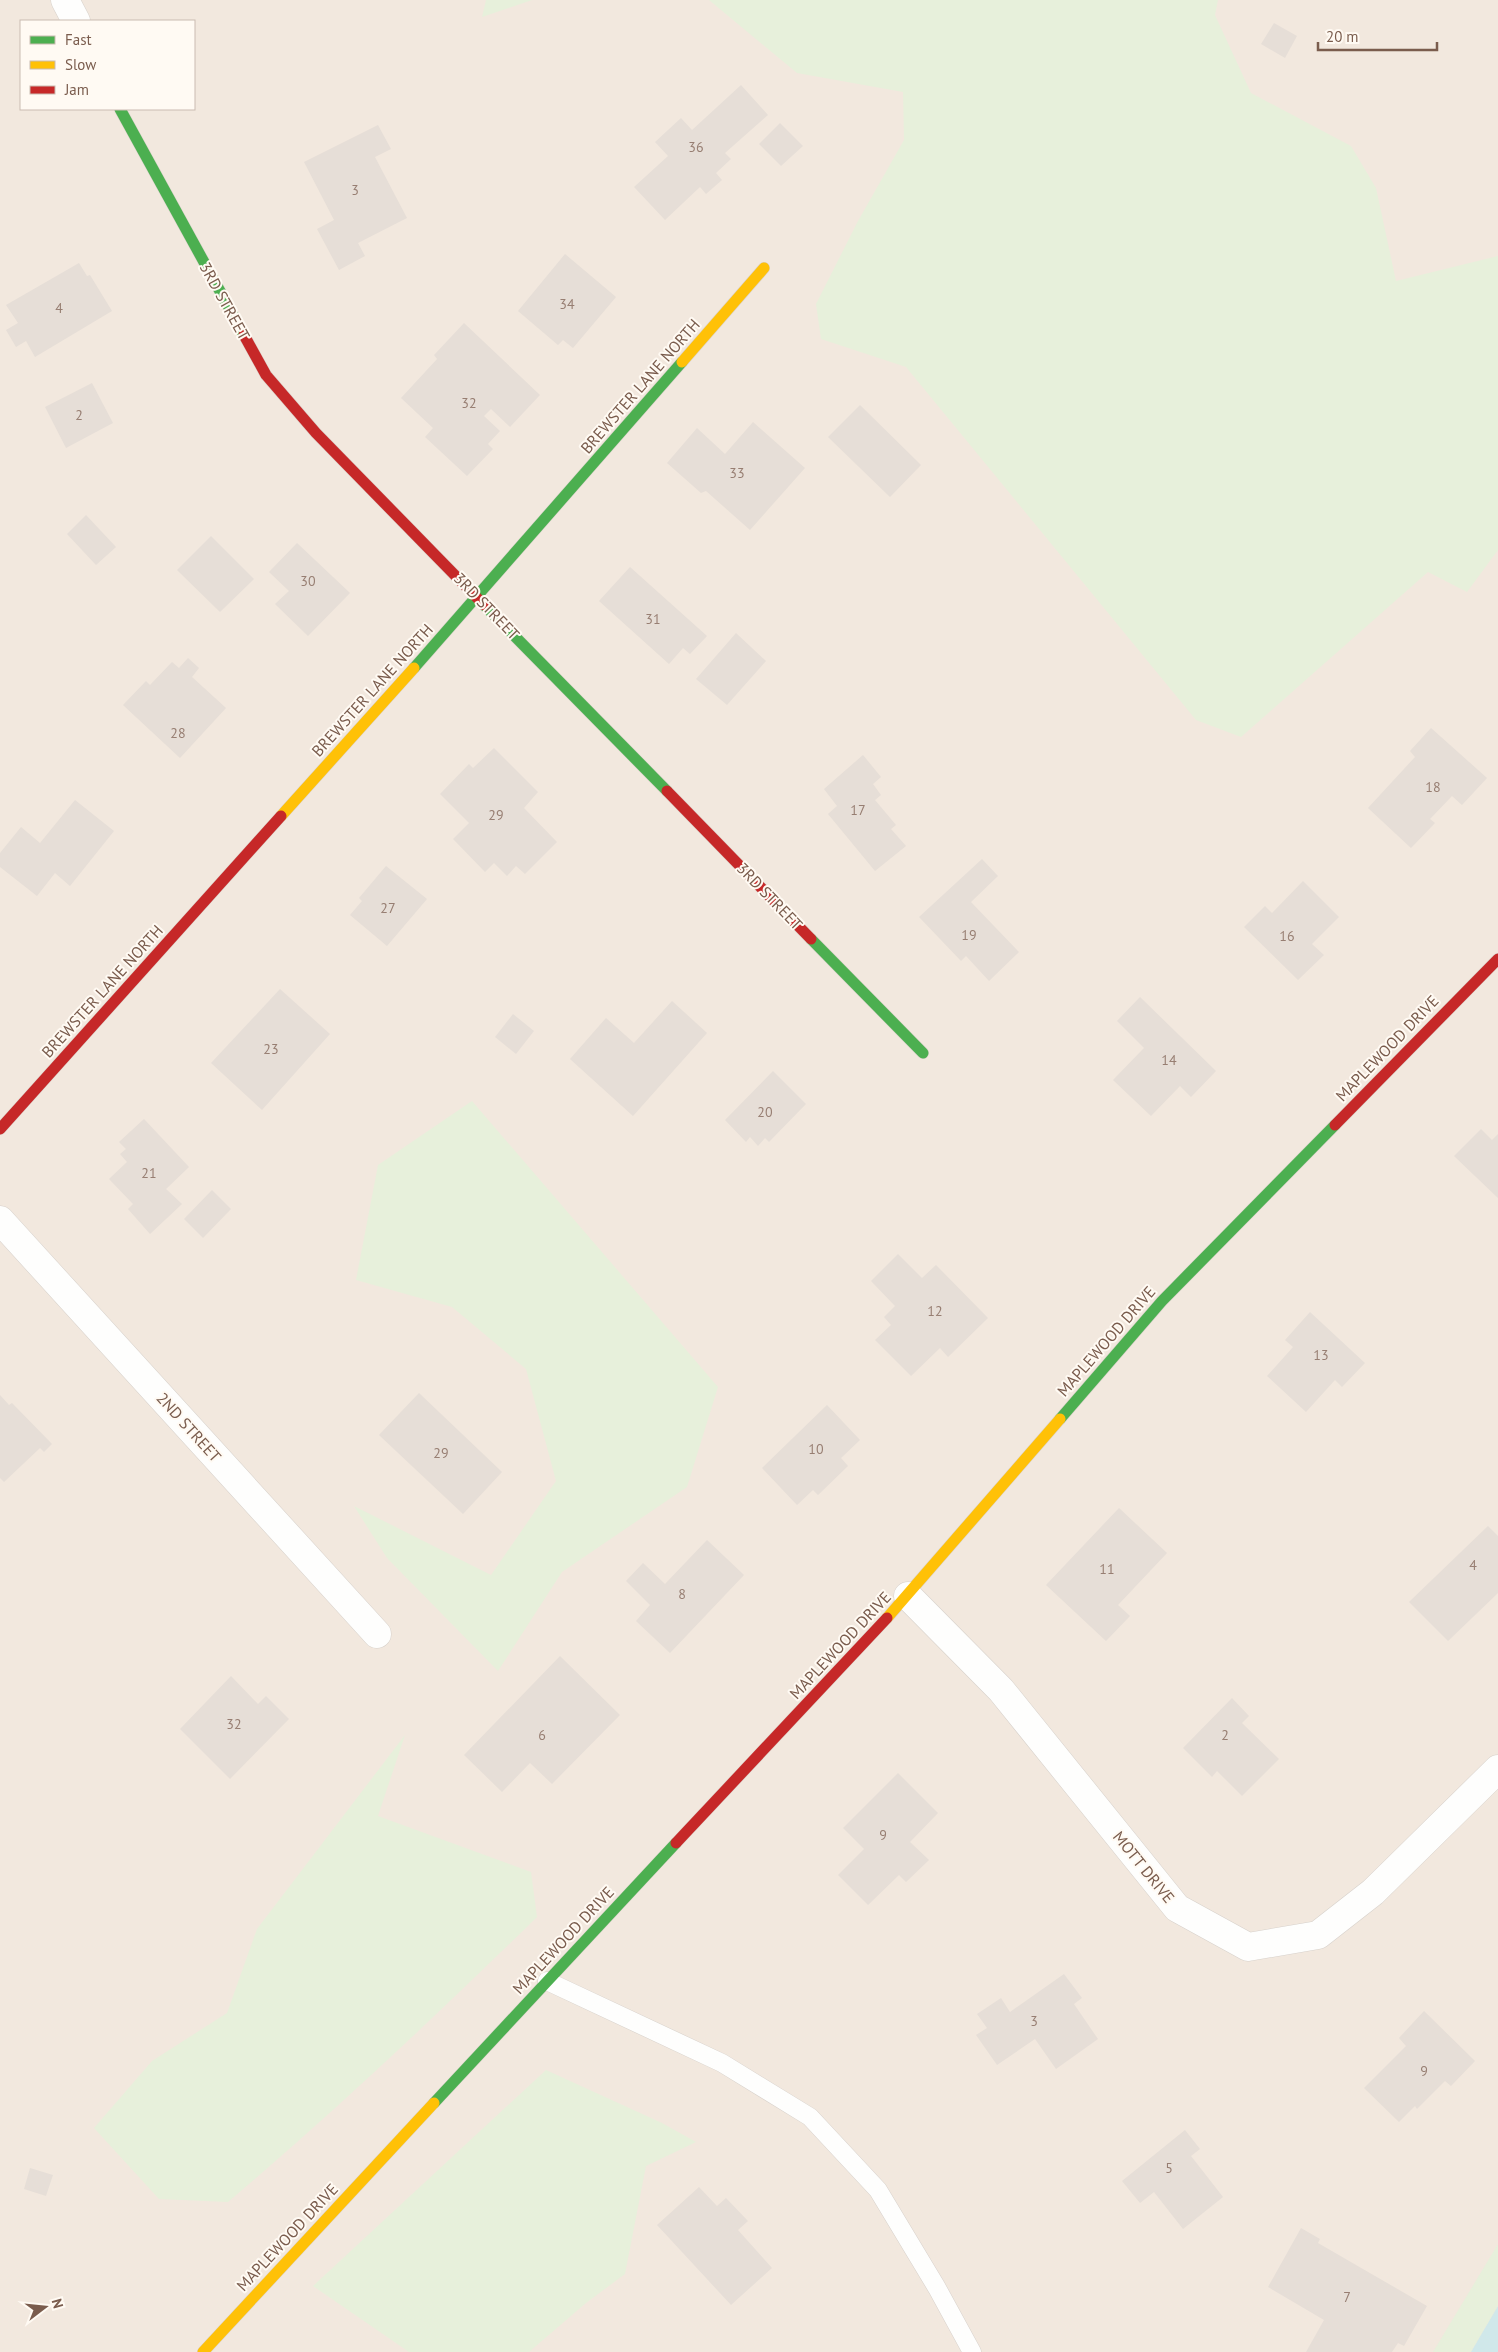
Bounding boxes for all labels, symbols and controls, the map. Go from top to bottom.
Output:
legend [20,20,195,110]
scale bar [1318,20,1437,52]
text: 20 m [1326,27,1359,46]
text: Fast [65,30,92,49]
text: Slow [65,55,96,74]
text: Jam [64,80,89,99]
house number: 36 [688,138,704,156]
house number: 3 [351,181,359,199]
street label: 3RD STREET [195,259,255,344]
house number: 34 [559,295,575,313]
house number: 4 [55,299,63,317]
street label: BREWSTER LANE NORTH [576,315,704,457]
house number: 32 [461,394,477,412]
house number: 2 [75,406,83,424]
house number: 33 [729,464,745,482]
street label: 3RD STREET [450,568,524,644]
house number: 30 [300,572,316,590]
house number: 31 [645,610,661,628]
street label: BREWSTER LANE NORTH [307,620,437,760]
house number: 28 [170,724,186,742]
house number: 18 [1425,778,1441,796]
house number: 17 [850,801,866,819]
house number: 29 [488,806,504,824]
street label: 3RD STREET [733,858,807,934]
house number: 27 [380,899,396,917]
street label: BREWSTER LANE NORTH [37,921,167,1061]
house number: 19 [961,926,977,944]
house number: 16 [1279,927,1295,945]
street label: MAPLEWOOD DRIVE [1331,991,1443,1105]
house number: 23 [263,1040,279,1058]
house number: 14 [1161,1051,1177,1069]
house number: 20 [757,1103,773,1121]
house number: 21 [141,1164,157,1182]
street label: MAPLEWOOD DRIVE [1053,1282,1159,1400]
house number: 12 [927,1302,943,1320]
house number: 13 [1313,1346,1329,1364]
street label: 2ND STREET [152,1388,226,1466]
house number: 10 [808,1440,824,1458]
house number: 29 [433,1444,449,1462]
house number: 4 [1469,1556,1477,1574]
house number: 11 [1099,1560,1115,1578]
house number: 8 [678,1585,686,1603]
street label: MAPLEWOOD DRIVE [785,1587,895,1703]
house number: 32 [226,1715,242,1733]
house number: 6 [538,1726,546,1744]
house number: 2 [1221,1726,1229,1744]
house number: 9 [879,1826,887,1844]
street label: MOTT DRIVE [1109,1827,1179,1907]
street label: MAPLEWOOD DRIVE [508,1882,618,1998]
house number: 3 [1030,2012,1038,2030]
house number: 9 [1420,2062,1428,2080]
house number: 5 [1165,2159,1173,2177]
street label: MAPLEWOOD DRIVE [232,2179,342,2295]
north arrow [20,2282,70,2332]
house number: 7 [1343,2288,1351,2306]
text: N [48,2297,67,2310]

